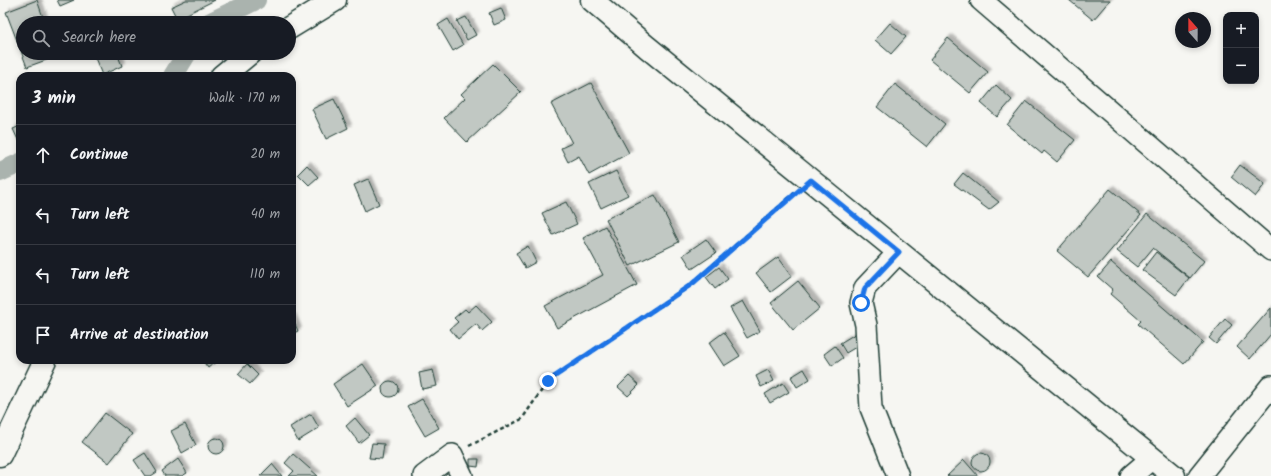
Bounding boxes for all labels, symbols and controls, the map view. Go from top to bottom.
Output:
north arrow [1175,12,1211,48]
map controls [1223,12,1259,84]
button: + [1223,12,1259,48]
search box [16,16,296,60]
text: Search here [62,26,136,50]
icon: search [30,27,52,49]
button: − [1223,48,1259,84]
text: 3 min [32,85,76,112]
text: Walk · 170 m [209,88,280,109]
text: Continue [70,143,128,167]
icon: ahead [32,144,54,166]
text: 20 m [250,144,280,165]
text: Turn left [70,203,130,227]
icon: left [32,204,54,226]
text: 40 m [251,204,280,225]
text: Turn left [70,263,130,287]
icon: left [32,264,54,286]
text: 110 m [250,264,280,285]
route start [852,294,870,312]
text: Arrive at destination [70,323,209,347]
icon: arrive [32,324,54,346]
route end [539,372,557,390]

